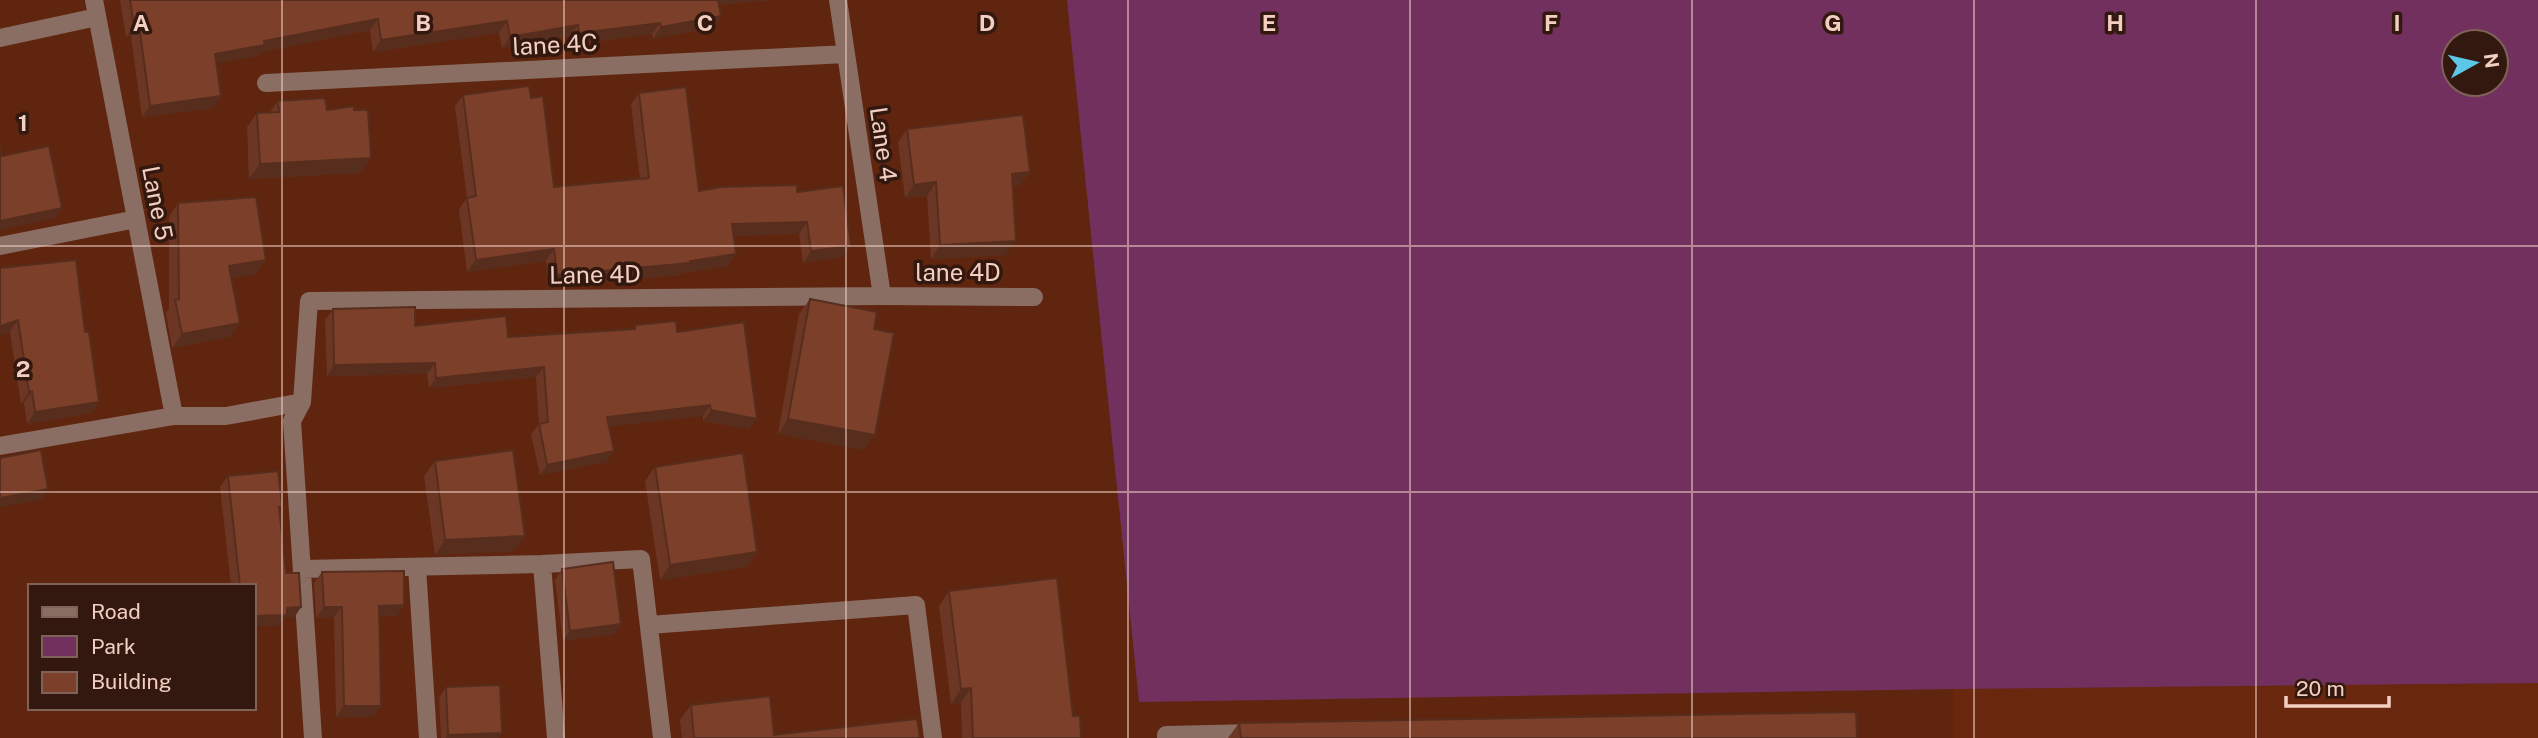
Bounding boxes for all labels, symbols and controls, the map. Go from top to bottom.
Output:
text: A [133,9,150,36]
text: B [415,9,431,36]
text: C [697,9,713,36]
text: D [979,9,995,36]
text: E [1262,9,1276,36]
text: F [1544,9,1558,36]
text: G [1824,9,1842,36]
text: H [2106,9,2124,36]
text: I [2393,9,2401,36]
street label: lane 4C [512,28,598,60]
north arrow [2440,28,2510,98]
text: N [2480,52,2504,70]
street label: Lane 4 [865,105,903,183]
text: 1 [18,109,28,136]
street label: Lane 5 [137,163,179,243]
street label: lane 4D [915,258,1001,286]
street label: Lane 4D [549,259,641,289]
text: 2 [16,355,30,382]
legend [28,584,256,710]
text: Road [91,599,141,624]
text: Park [91,634,136,659]
scale bar [2286,664,2389,708]
text: Building [91,669,172,694]
text: 20 m [2296,676,2345,701]

